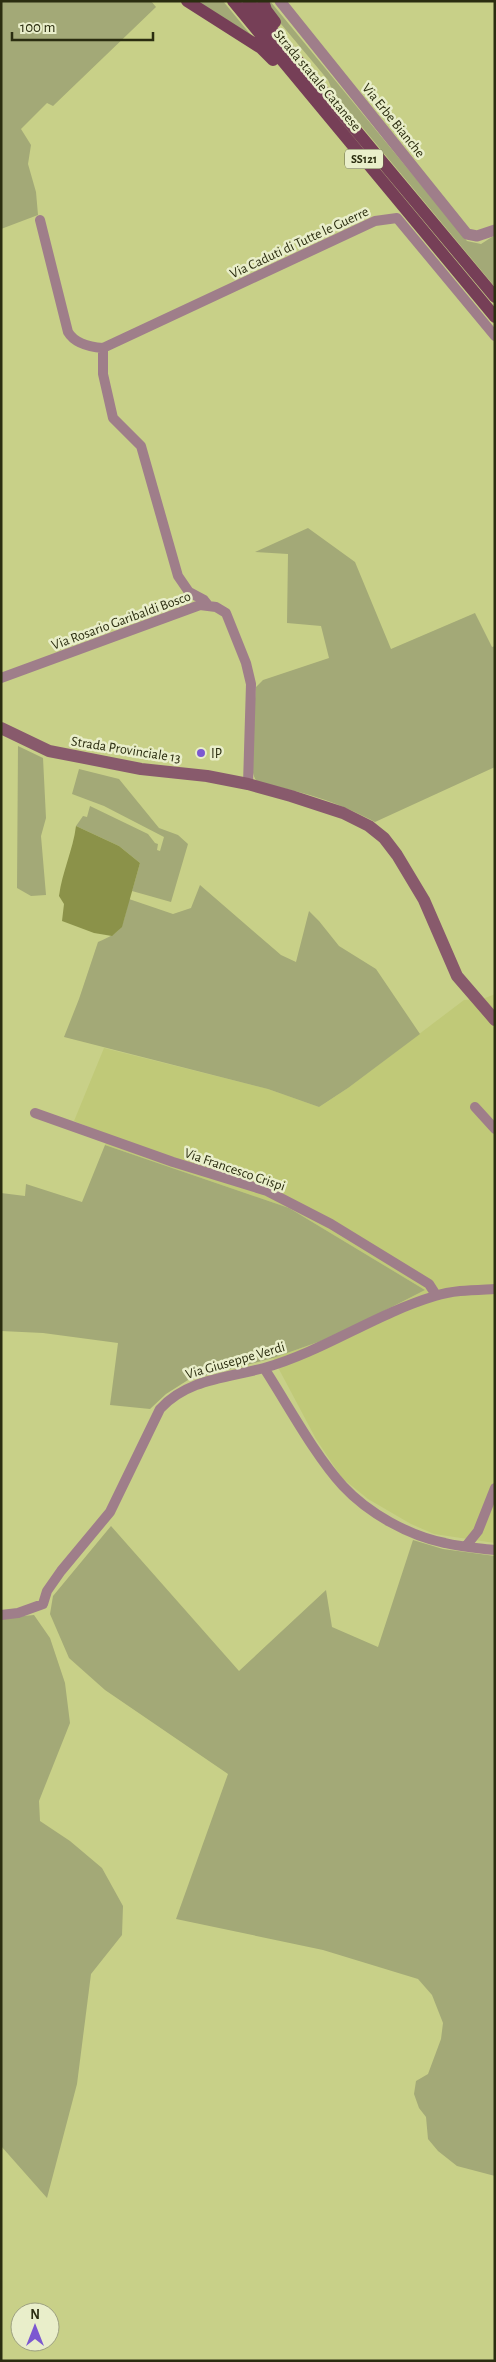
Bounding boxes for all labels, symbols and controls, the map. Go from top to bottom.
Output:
scale bar [12,10,154,42]
text: 100 m [20,20,55,35]
street label: Strada statale Catanese [271,27,363,134]
street label: Via Erbe Bianche [359,81,427,160]
road number: SS121 [345,150,383,168]
street label: Via Caduti di Tutte le Guerre [228,205,371,281]
street label: Via Rosario Garibaldi Bosco [50,589,193,653]
street label: Strada Provinciale 13 [70,734,182,766]
marker: IP [195,747,207,759]
place label: IP [211,747,222,761]
street label: Via Francesco Crispi [182,1146,287,1194]
street label: Via Giuseppe Verdi [184,1340,286,1382]
north arrow [10,2302,60,2352]
text: N [30,2308,40,2322]

